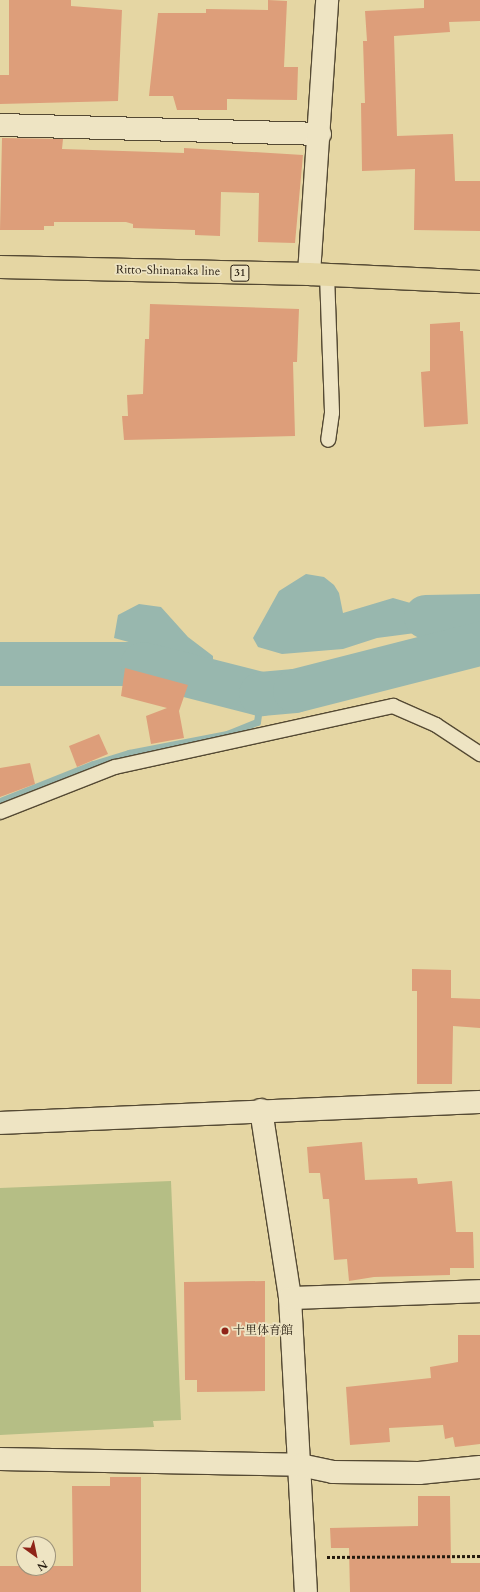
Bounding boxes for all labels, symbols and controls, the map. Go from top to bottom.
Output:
street label: Ritto-Shinanaka line [116,263,220,279]
road number: 31 [230,264,250,282]
place label: 十里体育館 [233,1324,293,1338]
marker: 十里体育館 [220,1326,230,1336]
north arrow [16,1536,56,1576]
text: N [34,1557,50,1575]

